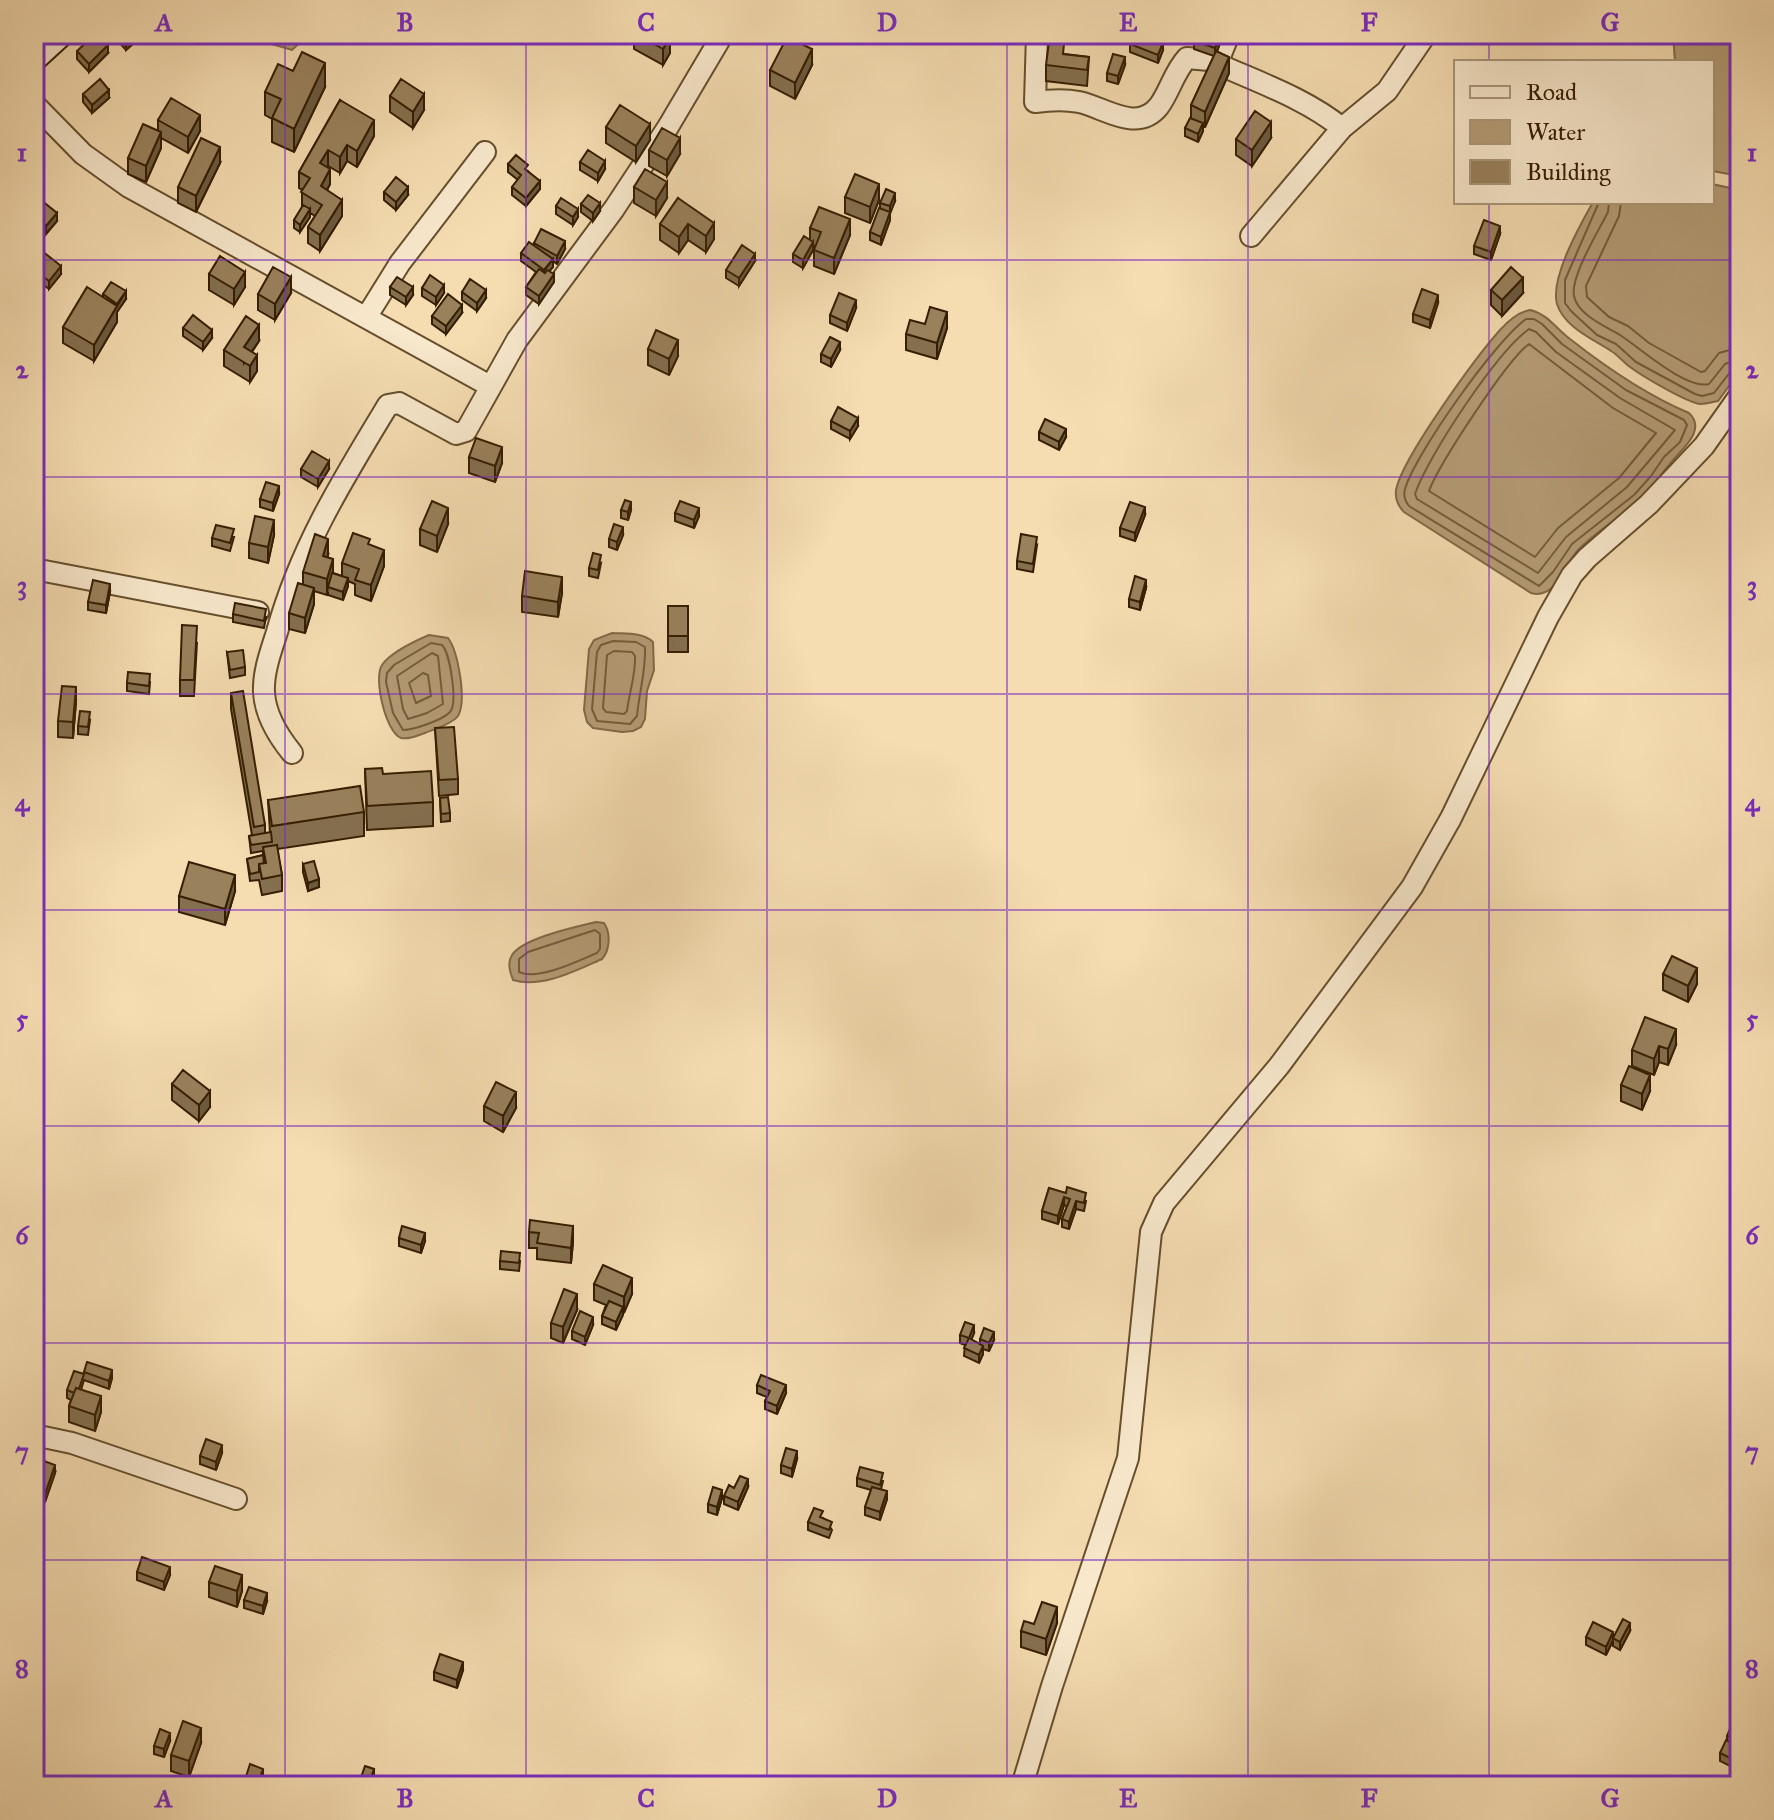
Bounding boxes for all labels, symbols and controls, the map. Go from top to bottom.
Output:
text: A [153,6,173,38]
text: B [396,6,414,38]
text: C [637,6,655,38]
text: D [877,6,897,38]
text: E [1119,6,1138,38]
text: F [1361,6,1378,38]
text: G [1600,6,1620,38]
legend [1454,60,1714,204]
text: Road [1526,77,1577,107]
text: Water [1526,117,1585,147]
text: 1 [17,136,27,168]
text: 1 [1747,136,1757,168]
text: Building [1526,157,1611,187]
text: 2 [16,353,30,385]
text: 2 [1746,353,1760,385]
text: 3 [17,569,27,601]
text: 3 [1747,569,1757,601]
text: 4 [15,786,31,818]
text: 4 [1745,786,1761,818]
text: 5 [16,1002,29,1034]
text: 5 [1746,1002,1759,1034]
text: 6 [15,1219,30,1251]
text: 6 [1745,1219,1760,1251]
text: 7 [15,1435,29,1467]
text: 7 [1745,1435,1759,1467]
text: 8 [15,1652,29,1684]
text: 8 [1745,1652,1759,1684]
text: A [153,1782,173,1814]
text: B [396,1782,414,1814]
text: C [637,1782,655,1814]
text: D [877,1782,897,1814]
text: E [1119,1782,1138,1814]
text: F [1361,1782,1378,1814]
text: G [1600,1782,1620,1814]

